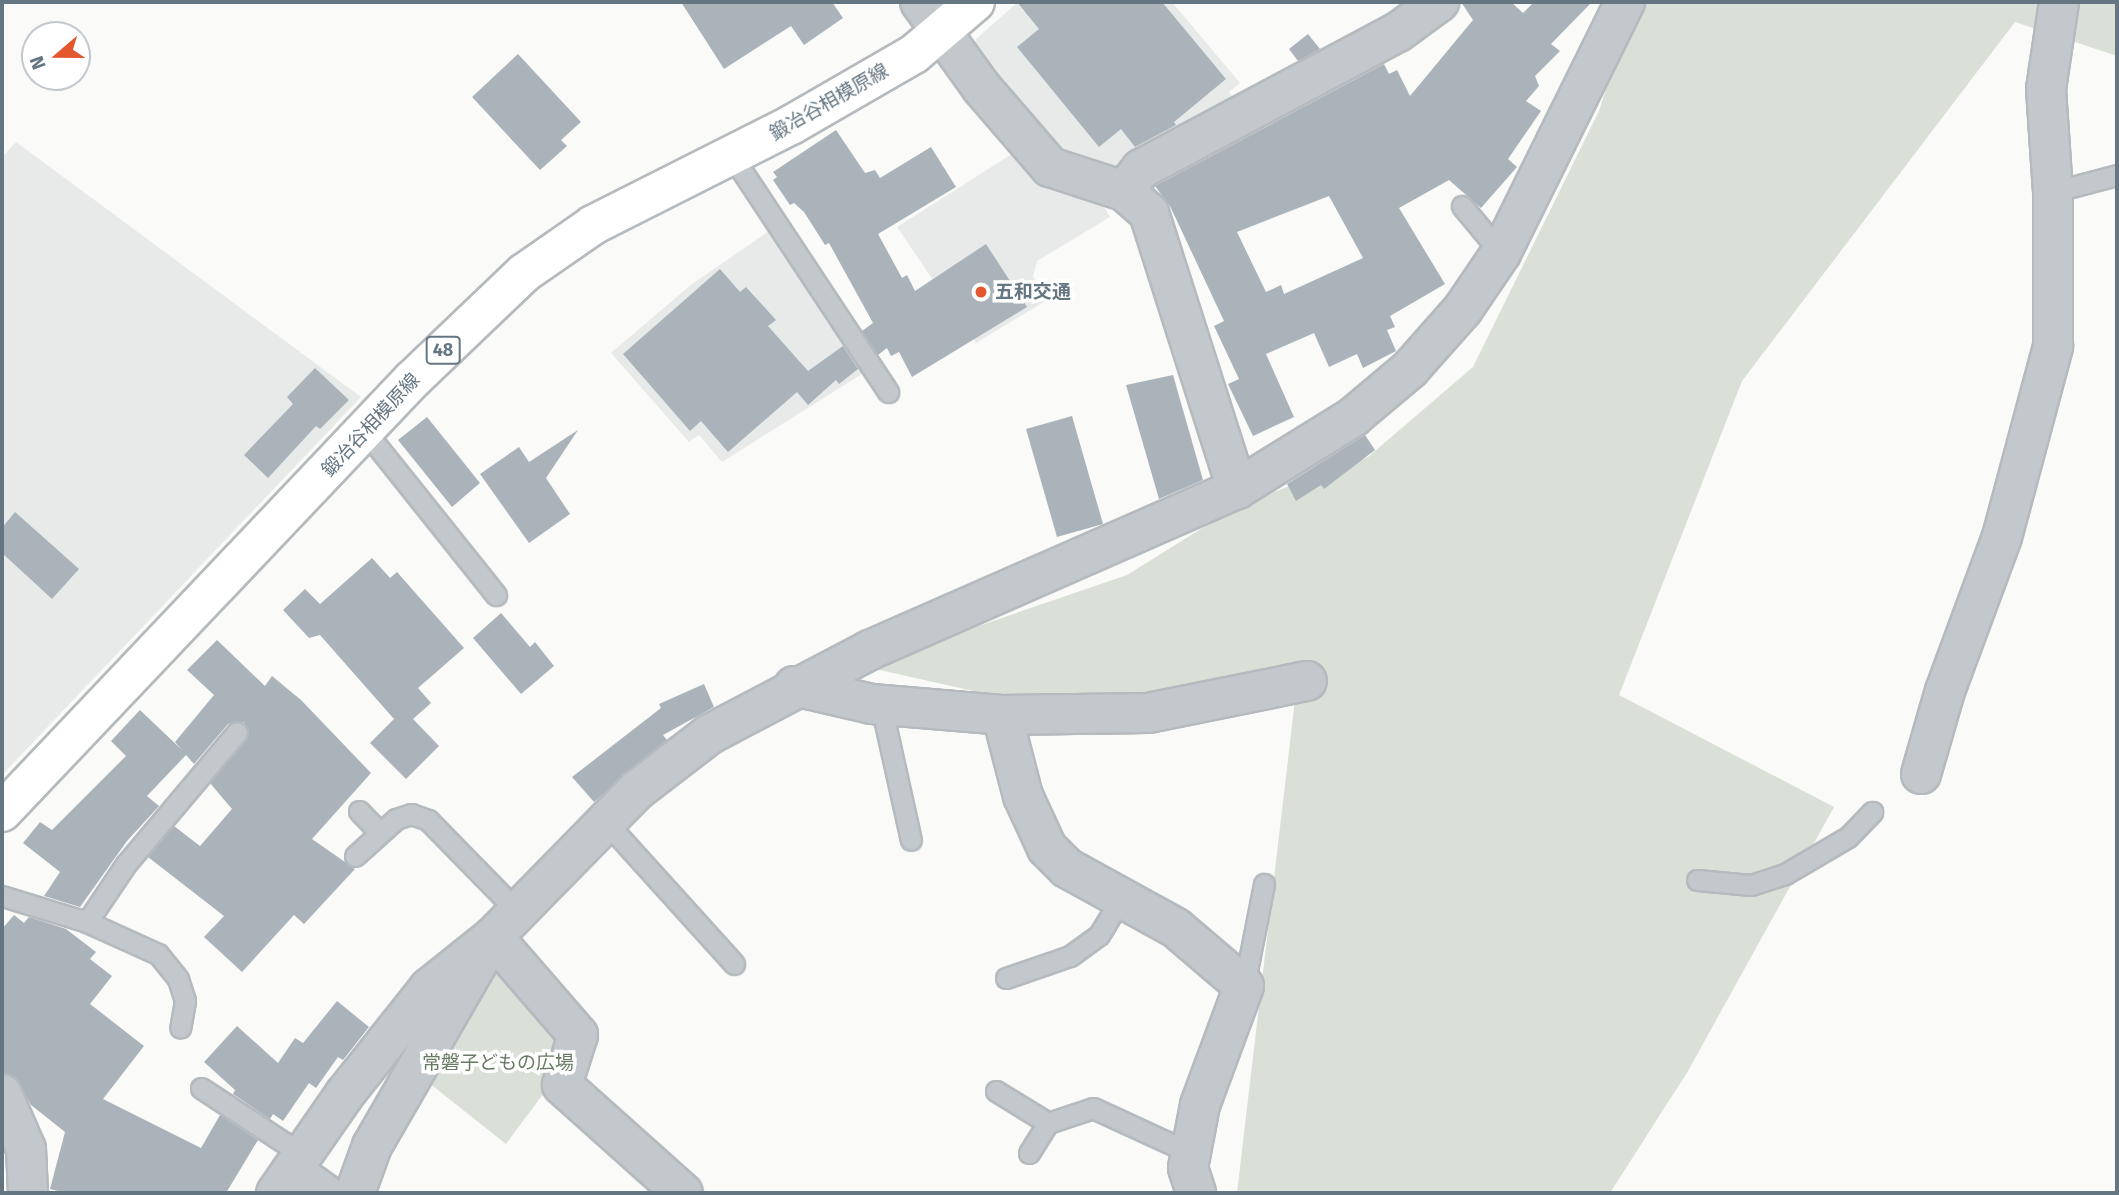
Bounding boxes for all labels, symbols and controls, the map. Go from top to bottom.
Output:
north arrow [21,21,91,91]
text: N [25,53,51,73]
street label: 鍛冶谷相模原線 [766,59,892,145]
place label: 五和交通 [995,281,1071,303]
marker: 五和交通 [973,284,989,300]
road number: 48 [426,336,460,364]
street label: 鍛冶谷相模原線 [317,369,425,481]
park label: 常磐子どもの広場 [422,1052,574,1074]

